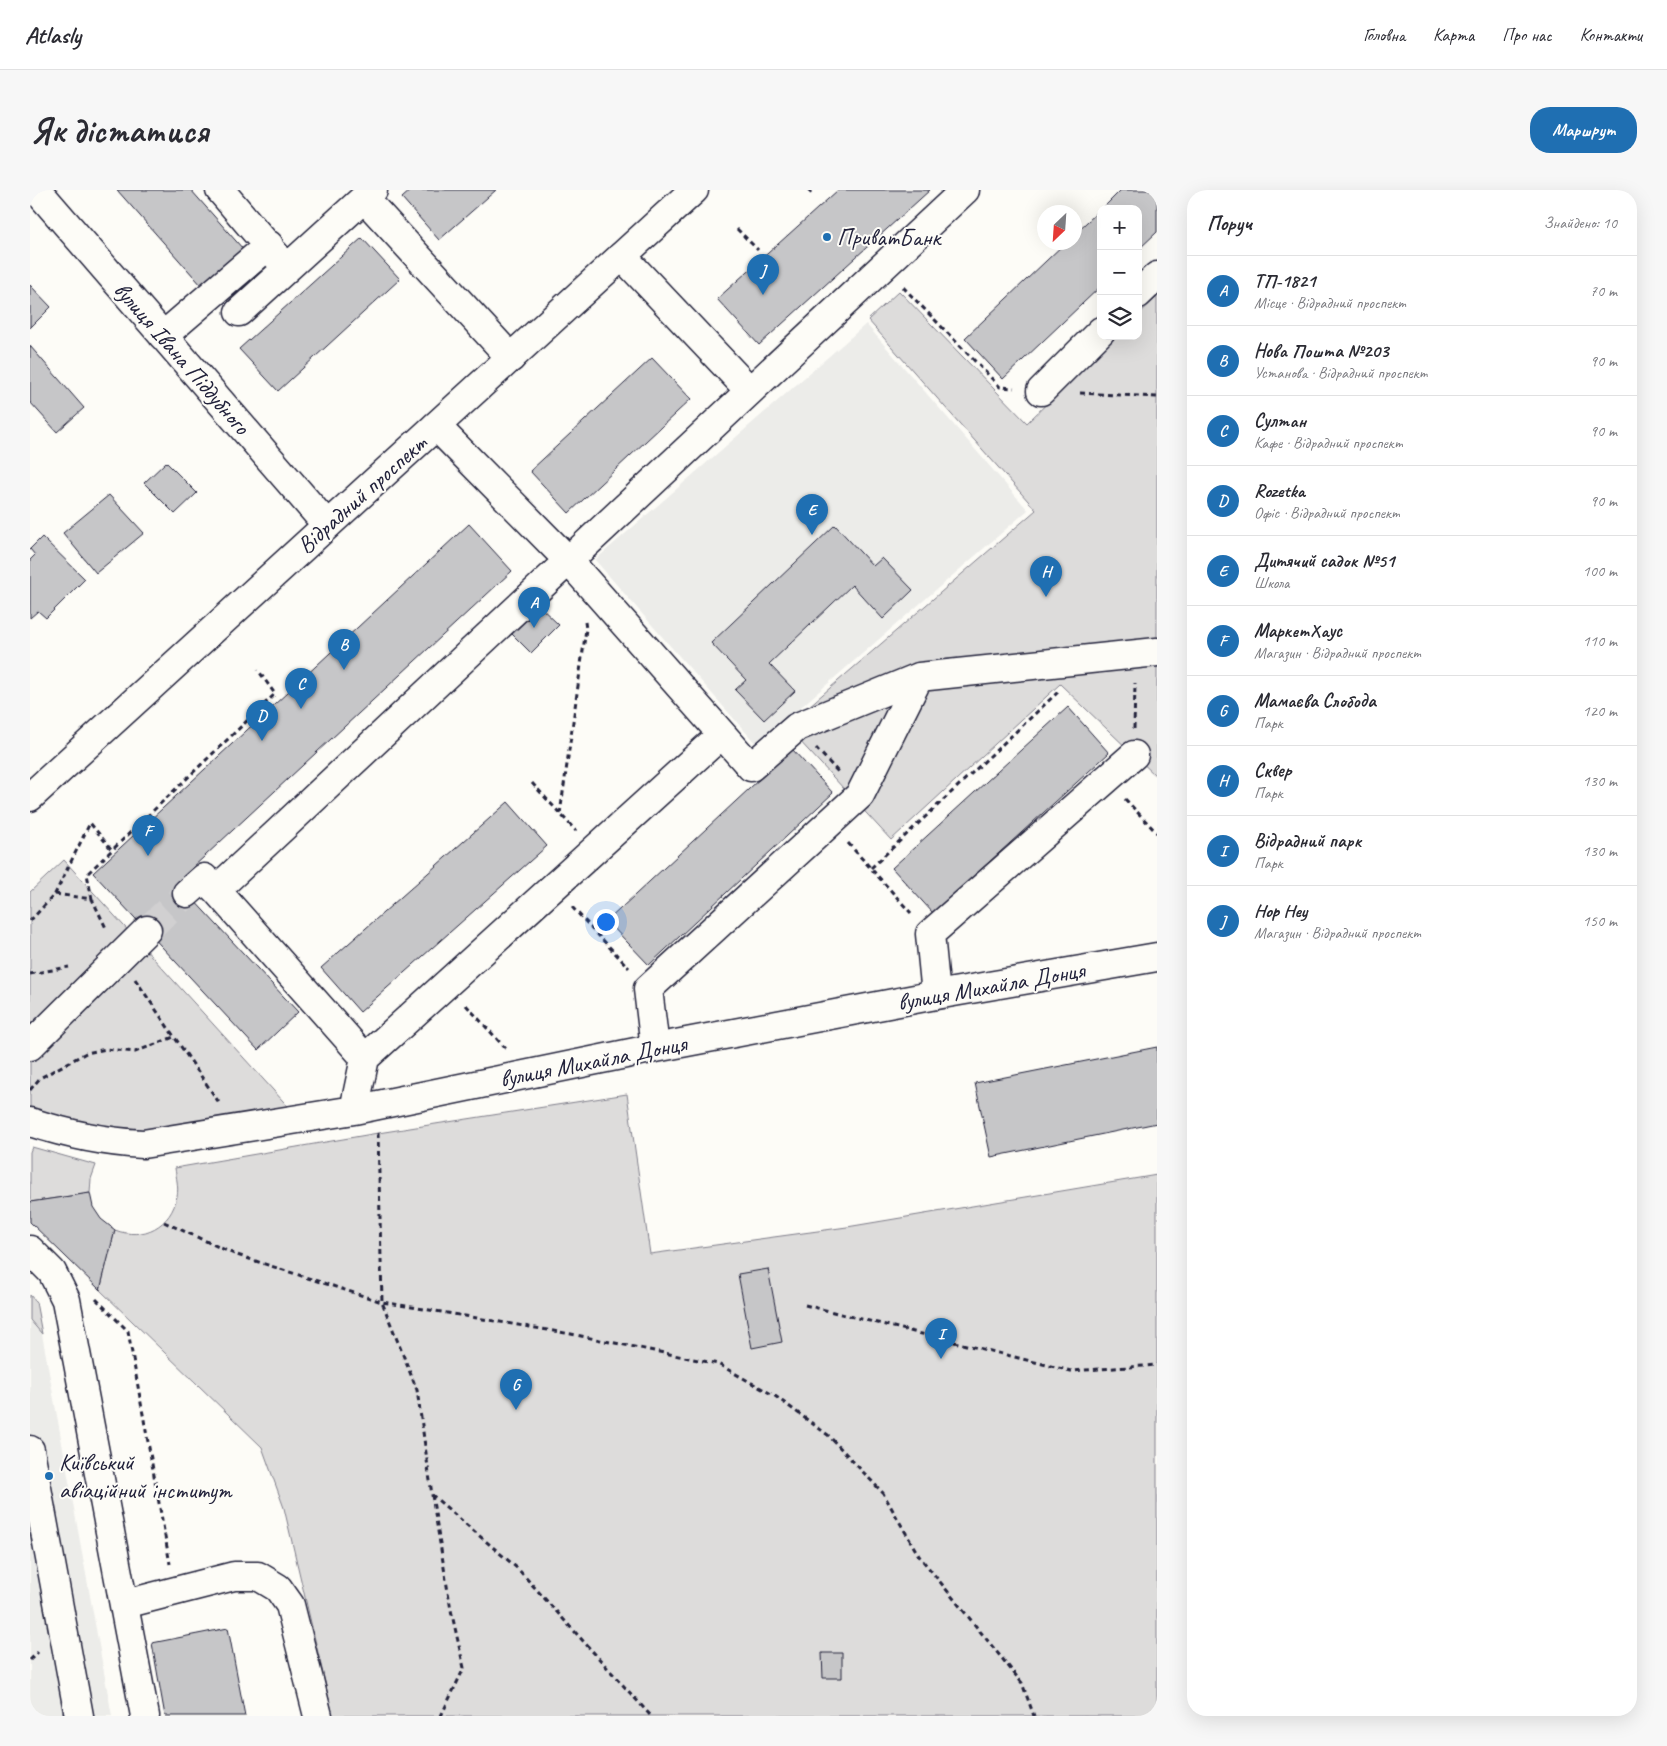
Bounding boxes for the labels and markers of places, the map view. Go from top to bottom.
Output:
place label: ПриватБанк [837,222,943,252]
marker: ПриватБанк [821,231,833,243]
pin: J [747,254,779,295]
pin: E [796,494,828,535]
pin: H [1030,556,1062,597]
pin: A [518,587,550,628]
pin: B [328,629,360,670]
pin: C [285,668,317,709]
pin: D [246,700,278,741]
pin: F [132,815,164,856]
pin: I [925,1318,957,1359]
pin: G [500,1369,532,1410]
place label: Київський авіаційний інститут [59,1447,233,1505]
marker: Київський авіаційний інститут [43,1470,55,1482]

